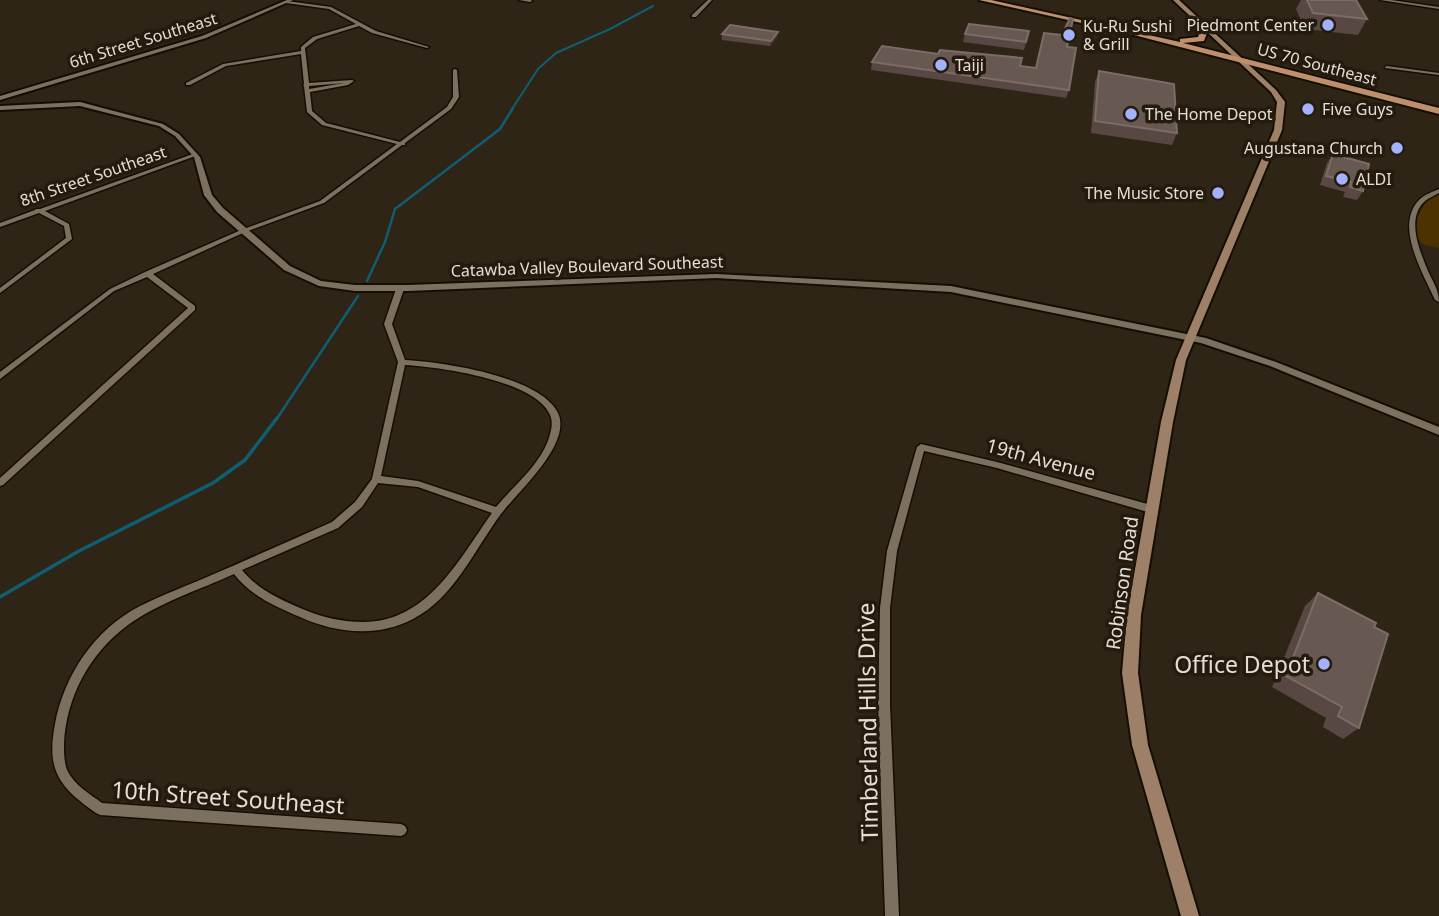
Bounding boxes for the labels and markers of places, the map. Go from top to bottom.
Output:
place label: Piedmont Center [1186,14,1314,36]
place label: Ku-Ru Sushi & Grill [1083,15,1172,55]
marker: Piedmont Center [1320,17,1336,33]
marker: Ku-Ru Sushi & Grill [1061,27,1077,43]
place label: Taiji [955,54,984,76]
marker: Taiji [933,57,949,73]
place label: Five Guys [1322,98,1393,120]
marker: Five Guys [1300,101,1316,117]
place label: The Home Depot [1145,103,1273,125]
marker: The Home Depot [1123,106,1139,122]
place label: Augustana Church [1244,137,1383,159]
marker: Augustana Church [1389,140,1405,156]
place label: ALDI [1356,168,1392,190]
marker: ALDI [1334,171,1350,187]
place label: The Music Store [1084,182,1204,204]
marker: The Music Store [1210,185,1226,201]
place label: Office Depot [1174,648,1310,680]
marker: Office Depot [1316,656,1332,672]

